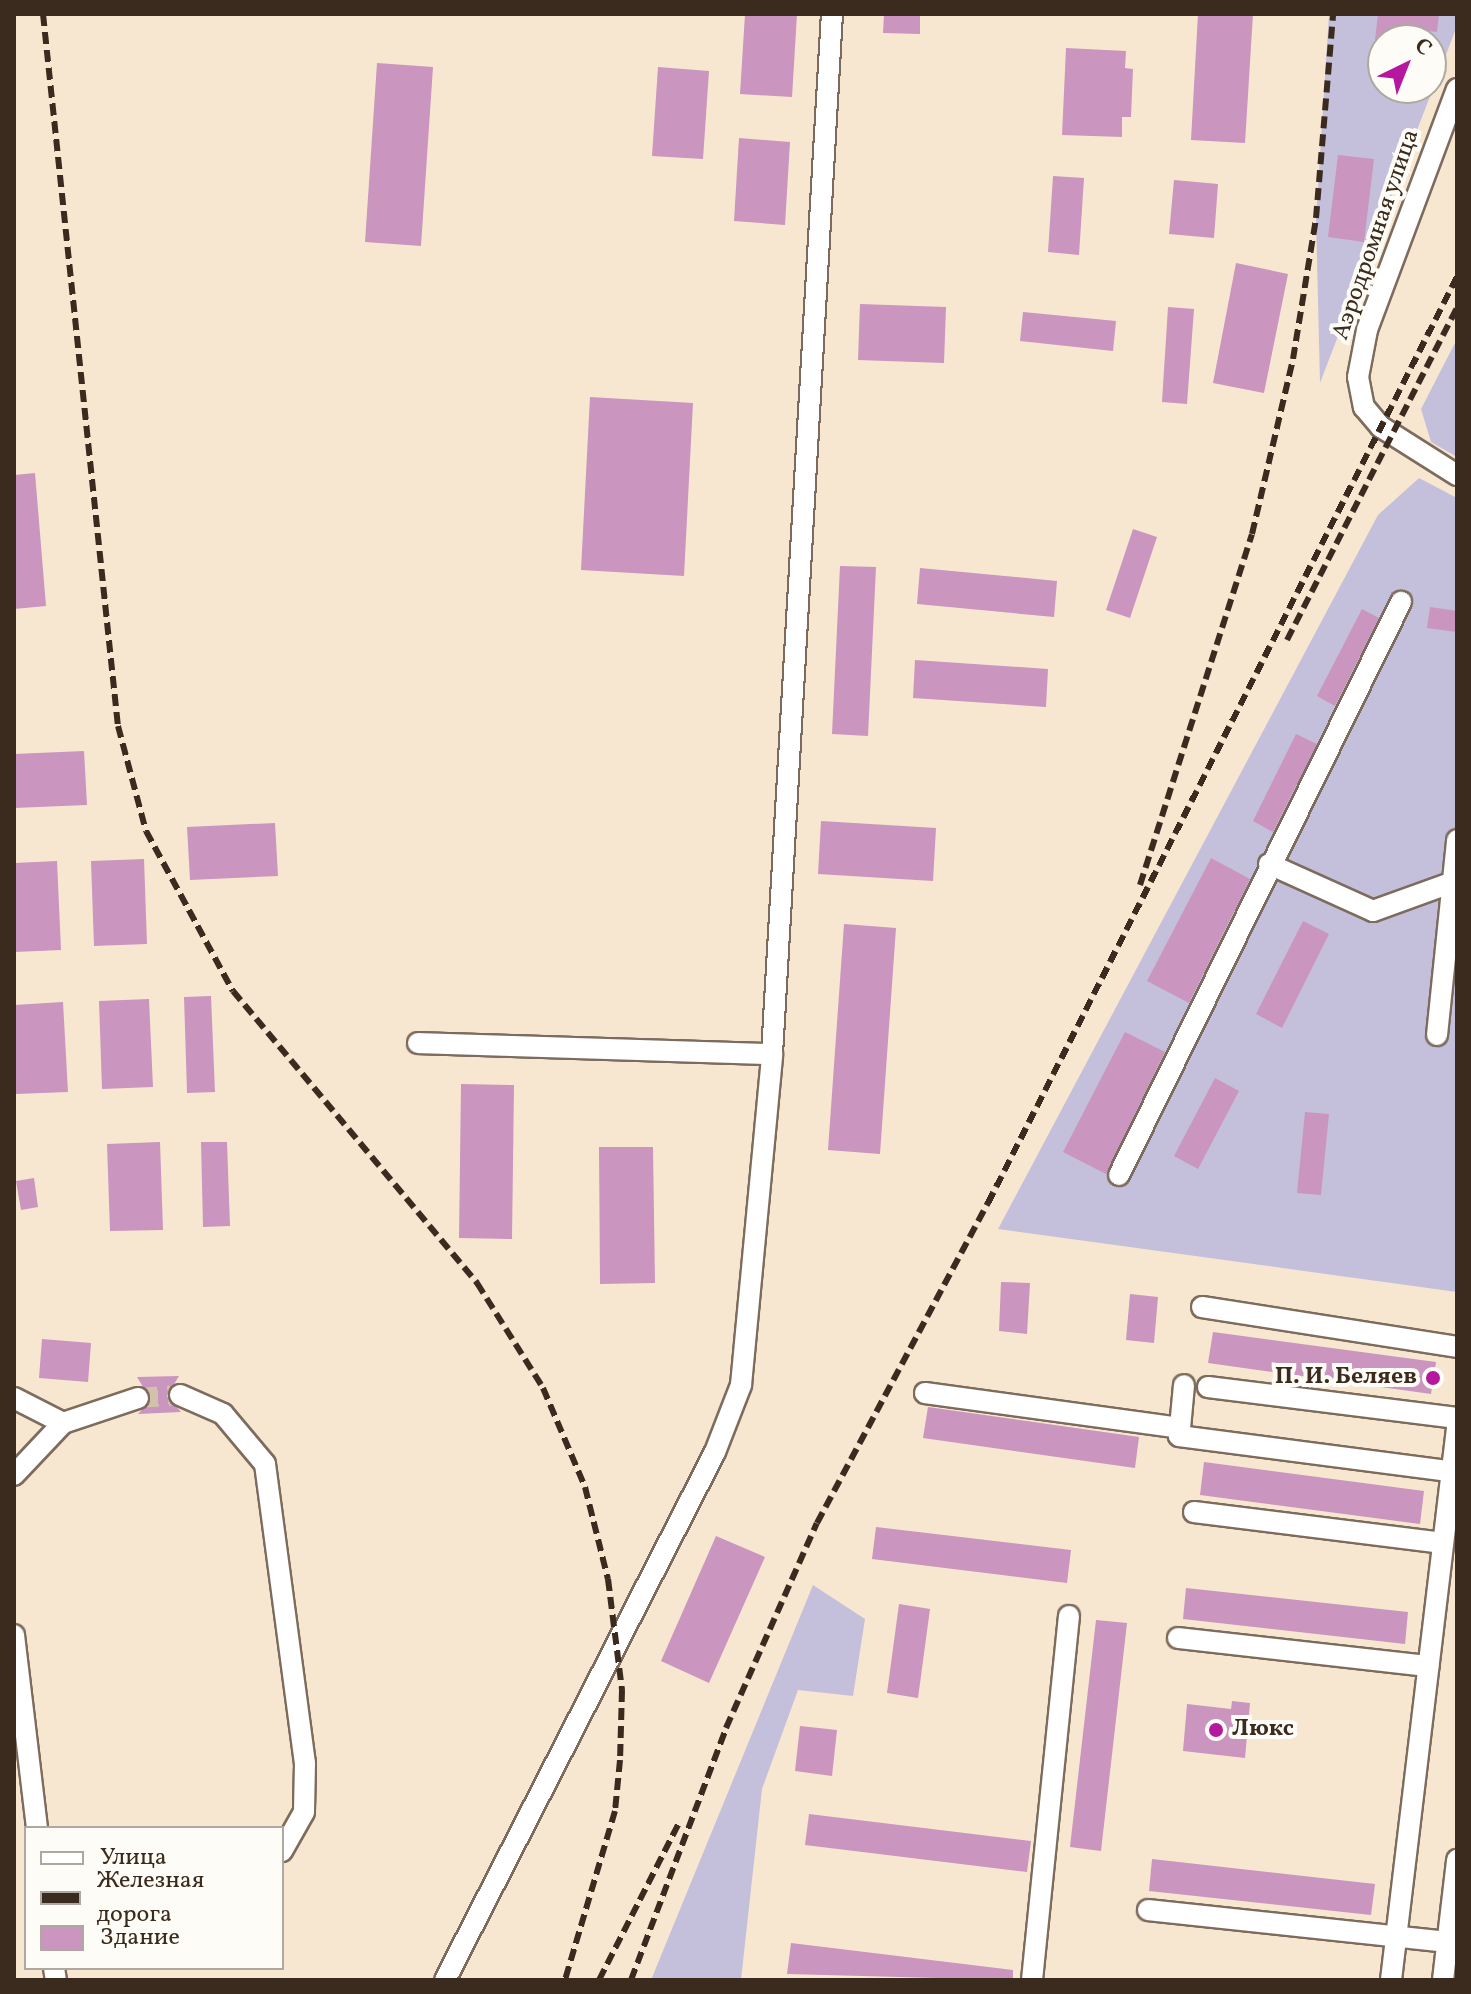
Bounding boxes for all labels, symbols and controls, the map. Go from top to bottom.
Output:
north arrow [1367,24,1447,104]
text: С [1407,31,1438,64]
street label: Аэродромная улица [1327,126,1427,344]
place label: П. И. Беляев [1275,1364,1417,1392]
marker: П. И. Беляев [1424,1369,1442,1387]
place label: Люкс [1232,1716,1294,1744]
marker: Люкс [1207,1721,1225,1739]
legend [24,1826,284,1970]
text: Улица [100,1841,167,1875]
text: Железная дорога [97,1864,204,1932]
text: Здание [100,1921,180,1955]

